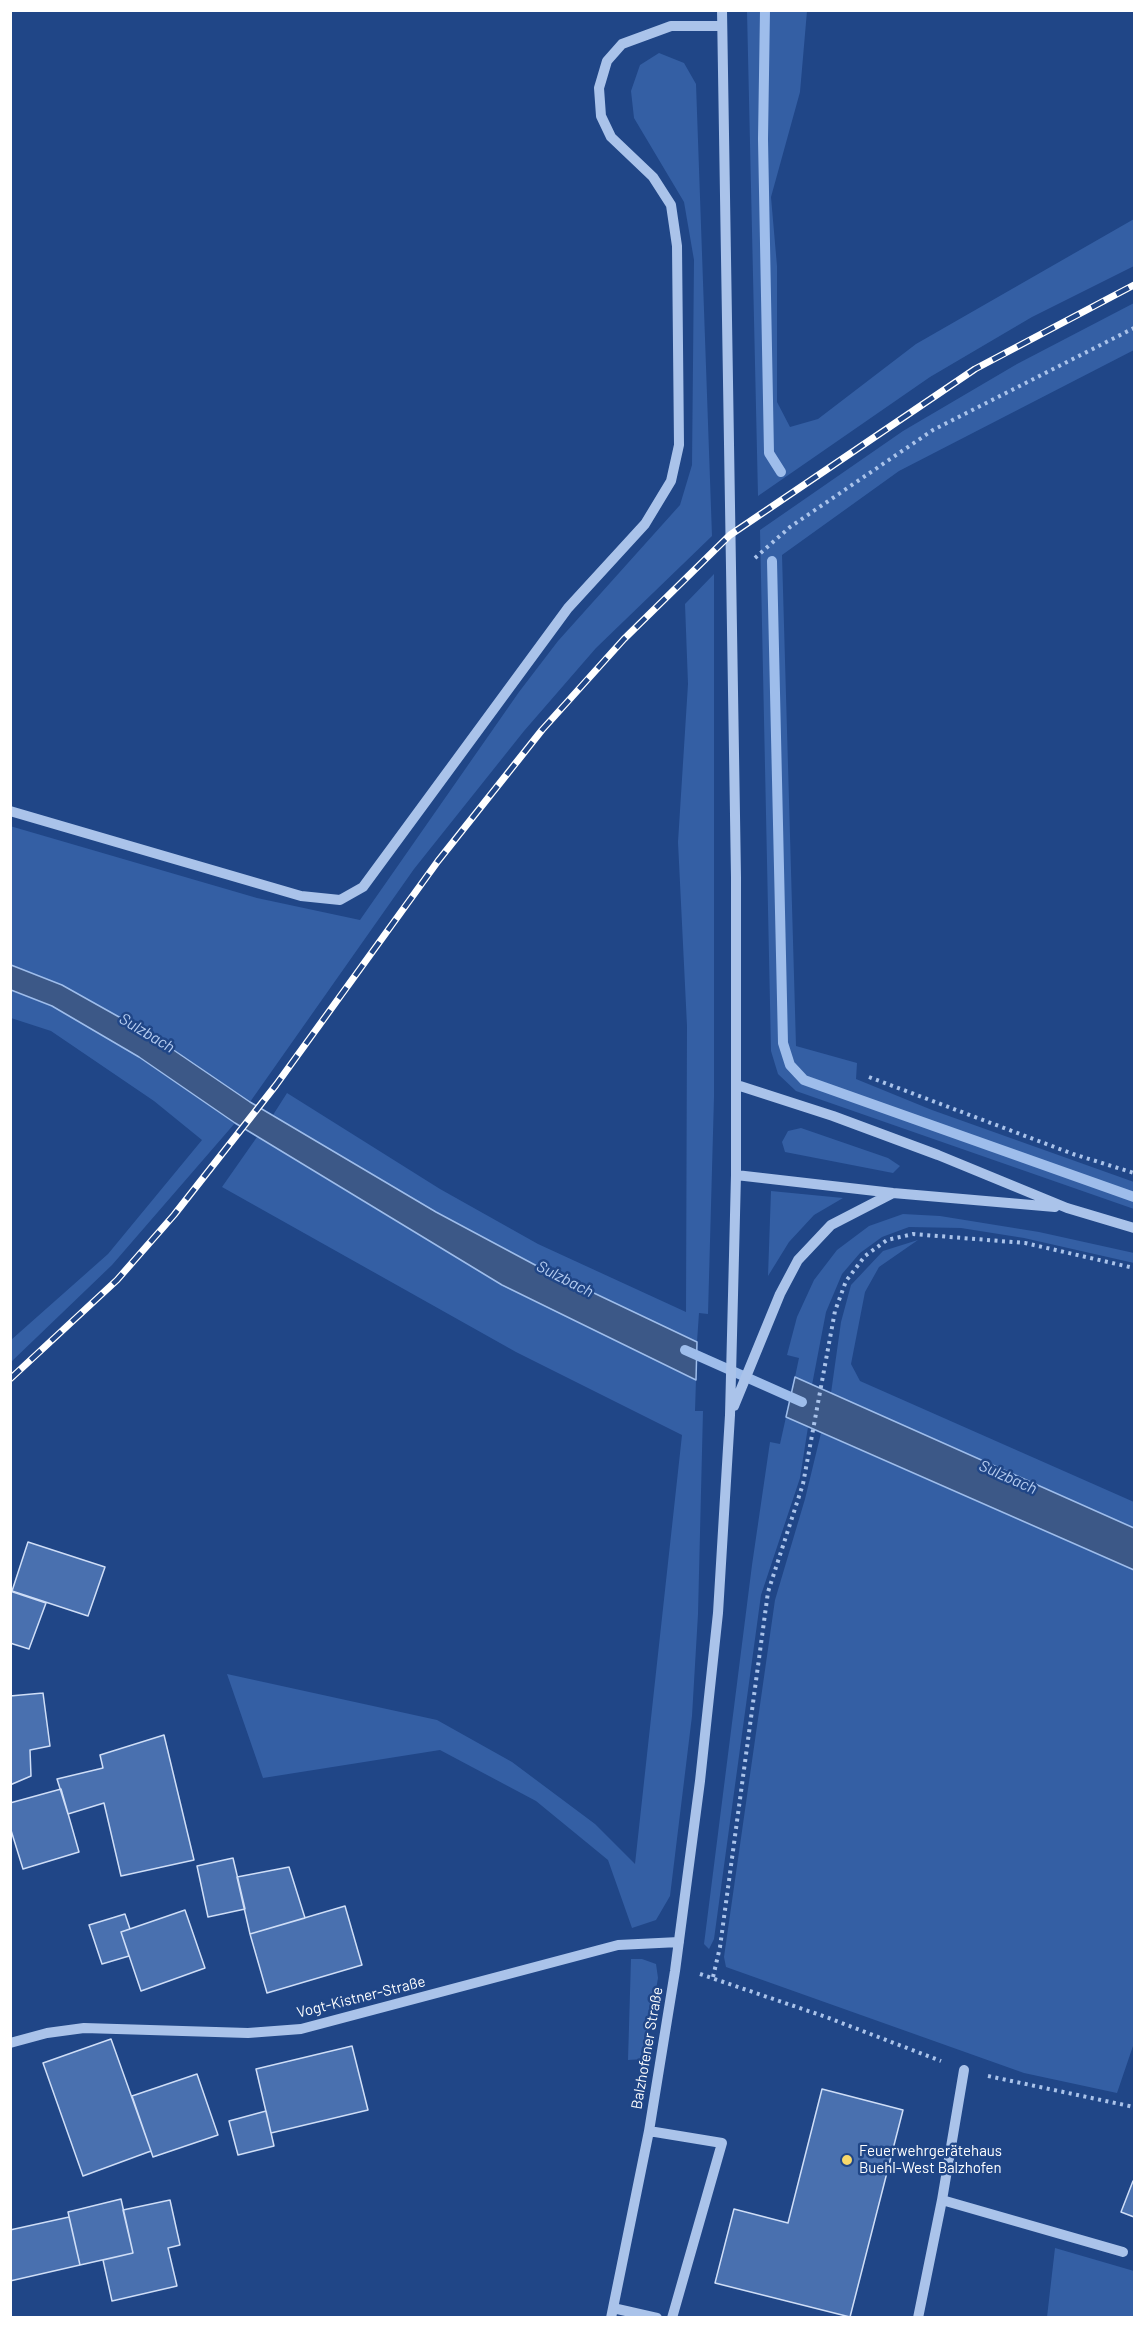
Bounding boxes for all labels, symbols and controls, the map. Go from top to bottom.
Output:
water label: Sulzbach [116,1009,178,1057]
water label: Sulzbach [533,1257,597,1301]
water label: Sulzbach [976,1456,1040,1498]
street label: Vogt-Kistner-Straße [295,1972,427,2022]
street label: Balzhofener Straße [627,1985,667,2111]
place label: Feuerwehrgerätehaus Buehl-West Balzhofen [859,2142,1002,2177]
marker: Feuerwehrgerätehaus Buehl-West Balzhofen [840,2153,854,2167]

